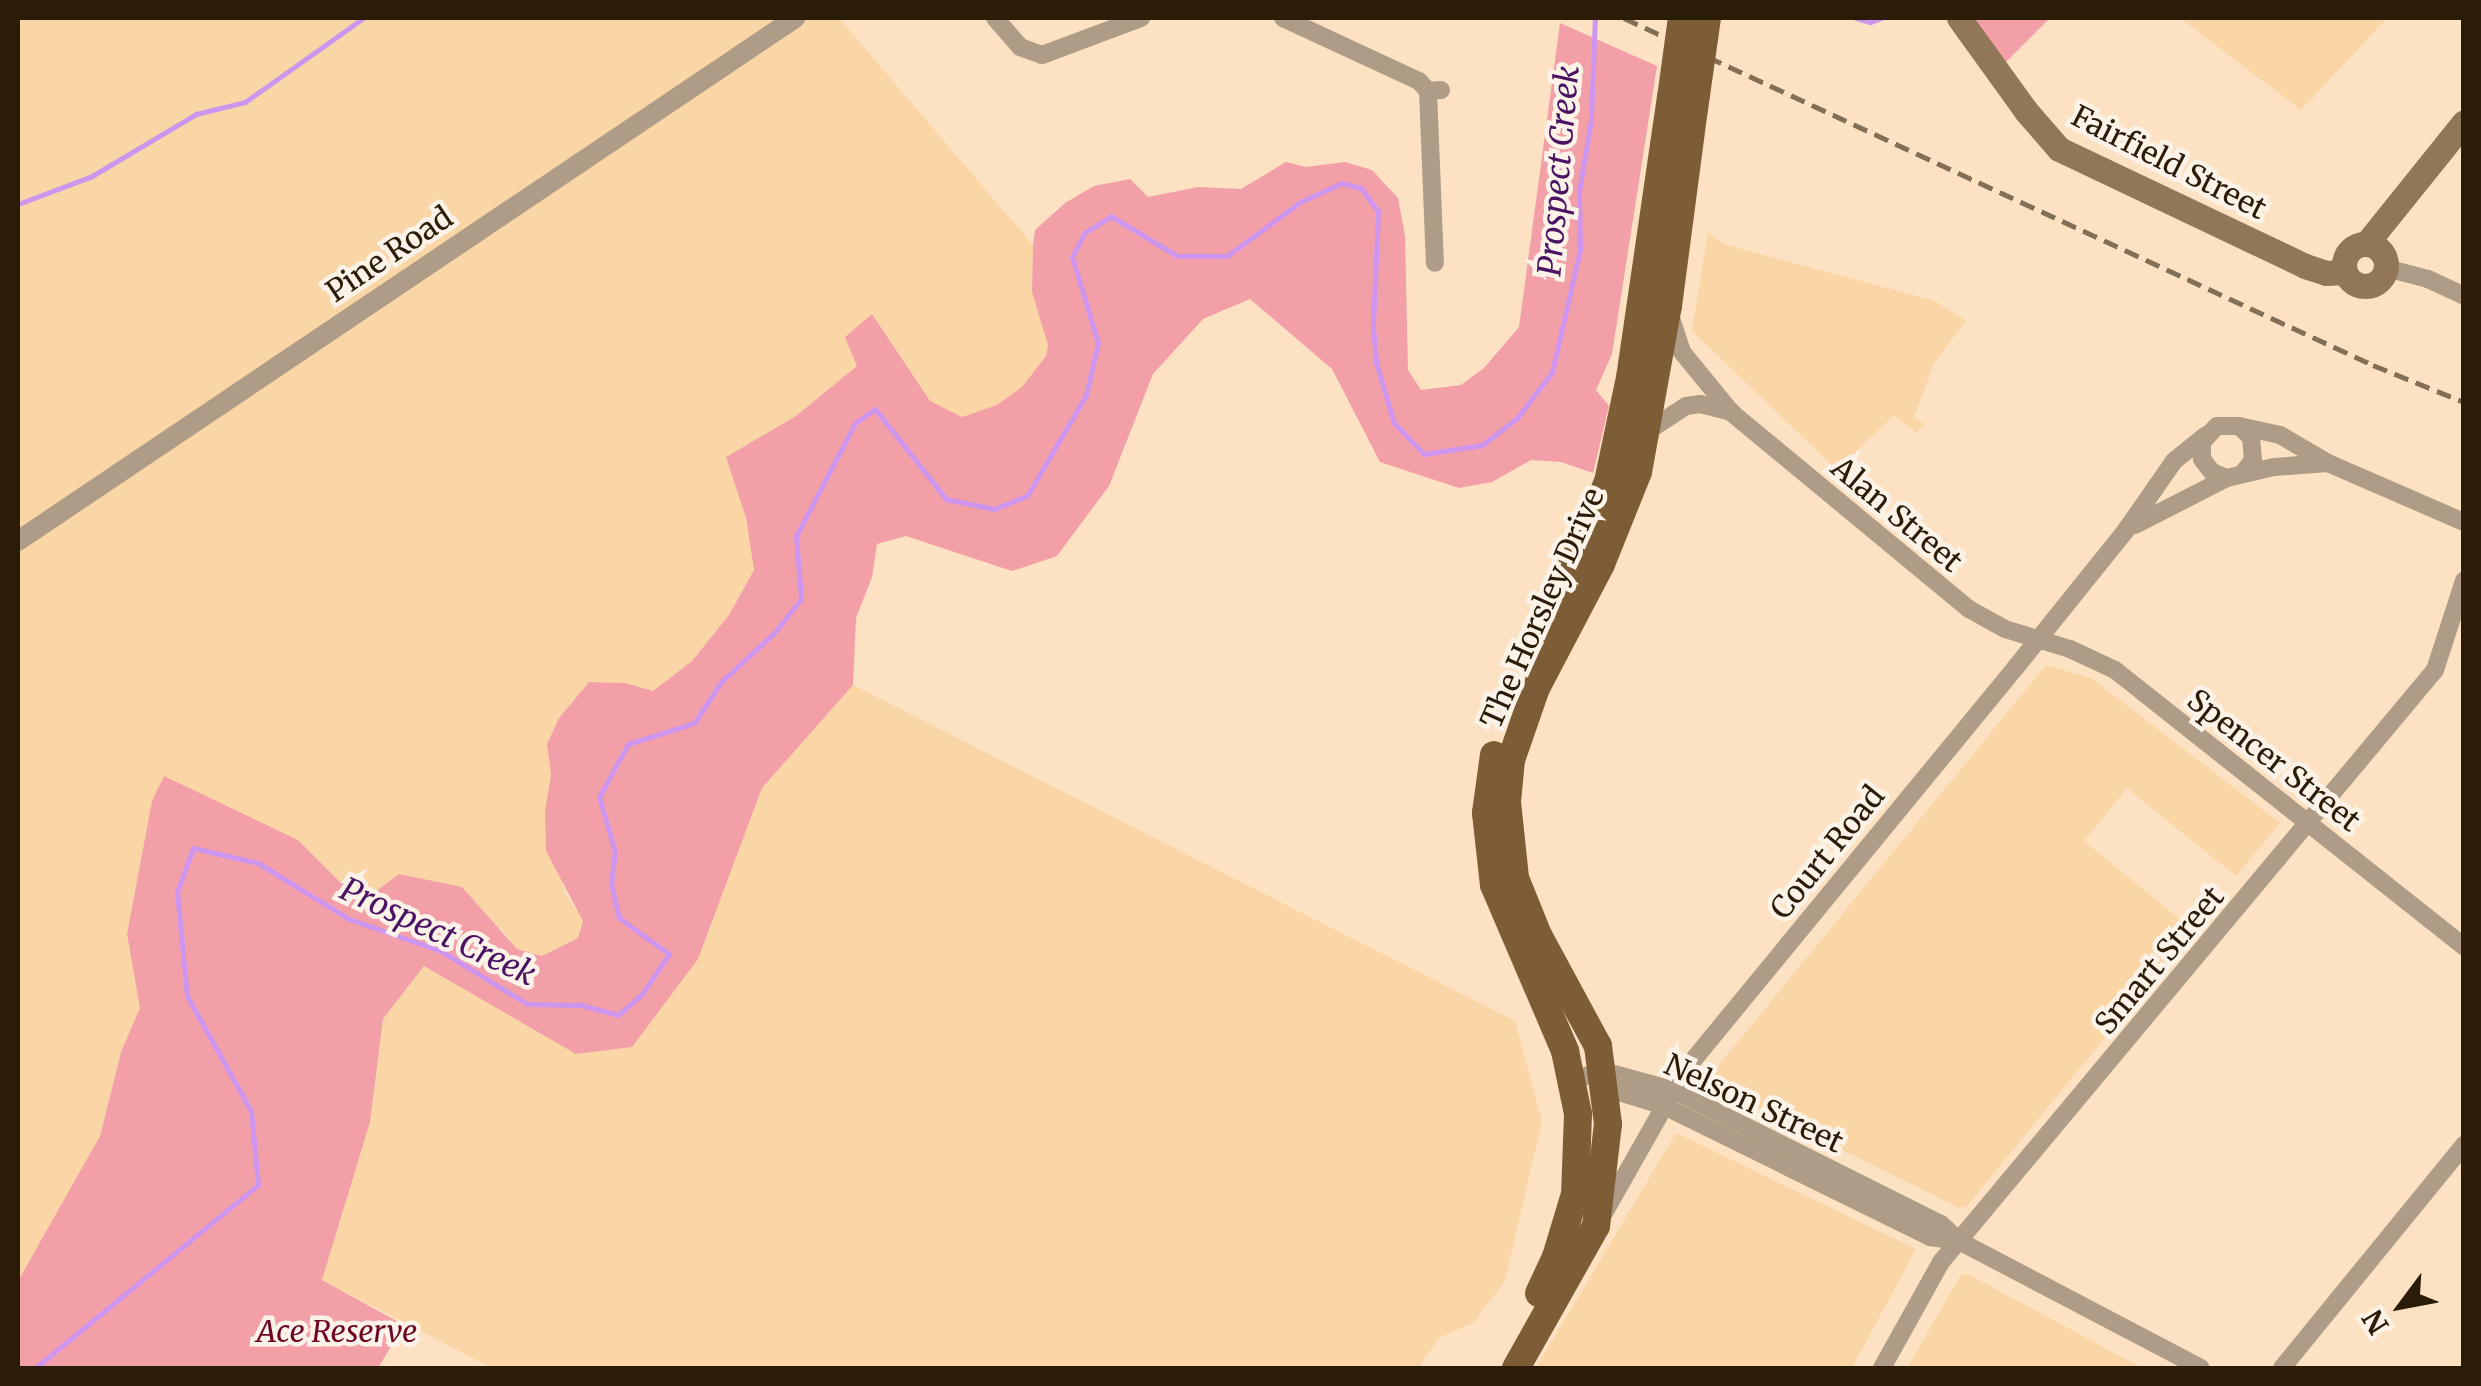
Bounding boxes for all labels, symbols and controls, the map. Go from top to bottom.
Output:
water label: Prospect Creek [1531,64,1587,278]
street label: Fairfield Street [2066,97,2272,227]
street label: Pine Road [319,199,459,309]
street label: Alan Street [1824,449,1970,579]
street label: The Horsley Drive [1473,482,1611,734]
street label: Spencer Street [2181,681,2367,839]
street label: Court Road [1763,778,1891,926]
water label: Prospect Creek [334,870,542,994]
street label: Smart Street [2087,879,2231,1041]
street label: Nelson Street [1659,1046,1849,1160]
north arrow [2351,1256,2451,1356]
text: N [2354,1303,2397,1341]
park label: Ace Reserve [257,1313,417,1349]

